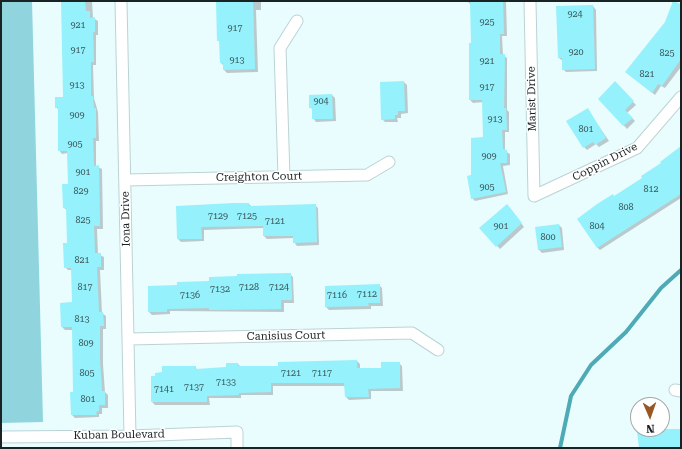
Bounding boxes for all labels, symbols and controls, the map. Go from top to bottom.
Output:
house number: 924 [567,9,583,19]
house number: 925 [479,17,495,27]
house number: 921 [70,20,86,30]
house number: 917 [227,23,243,33]
house number: 917 [70,45,86,55]
house number: 920 [568,47,584,57]
house number: 825 [659,48,675,58]
house number: 913 [229,55,245,65]
house number: 921 [479,56,495,66]
street label: Marist Drive [525,66,539,132]
house number: 821 [639,69,655,79]
house number: 913 [69,80,85,90]
house number: 917 [479,82,495,92]
house number: 904 [313,96,329,106]
house number: 909 [69,110,85,120]
house number: 913 [487,114,503,124]
house number: 801 [578,124,594,134]
house number: 905 [67,139,83,149]
street label: Coppin Drive [570,140,640,184]
house number: 909 [481,151,497,161]
house number: 901 [75,167,91,177]
street label: Creighton Court [216,170,302,184]
house number: 905 [479,182,495,192]
house number: 812 [643,184,659,194]
house number: 829 [73,186,89,196]
street label: Iona Drive [119,191,133,247]
house number: 808 [618,202,634,212]
house number: 7129 [208,211,228,221]
house number: 7125 [237,211,257,221]
house number: 825 [75,215,91,225]
house number: 7121 [265,216,285,226]
house number: 901 [493,221,509,231]
house number: 804 [589,221,605,231]
house number: 800 [540,232,556,242]
house number: 821 [74,255,90,265]
house number: 817 [77,282,93,292]
house number: 7128 [239,282,259,292]
house number: 7124 [269,282,289,292]
house number: 7132 [210,284,230,294]
house number: 7112 [357,289,377,299]
house number: 7136 [180,290,200,300]
house number: 7116 [327,290,347,300]
house number: 813 [74,314,90,324]
street label: Canisius Court [247,329,325,343]
house number: 809 [78,338,94,348]
house number: 805 [79,368,95,378]
house number: 7121 [281,368,301,378]
house number: 7117 [312,368,332,378]
house number: 7133 [216,377,236,387]
house number: 7137 [184,382,204,392]
house number: 7141 [154,384,174,394]
house number: 801 [80,394,96,404]
north arrow [630,397,670,437]
text: N [646,422,655,435]
street label: Kuban Boulevard [73,428,165,442]

